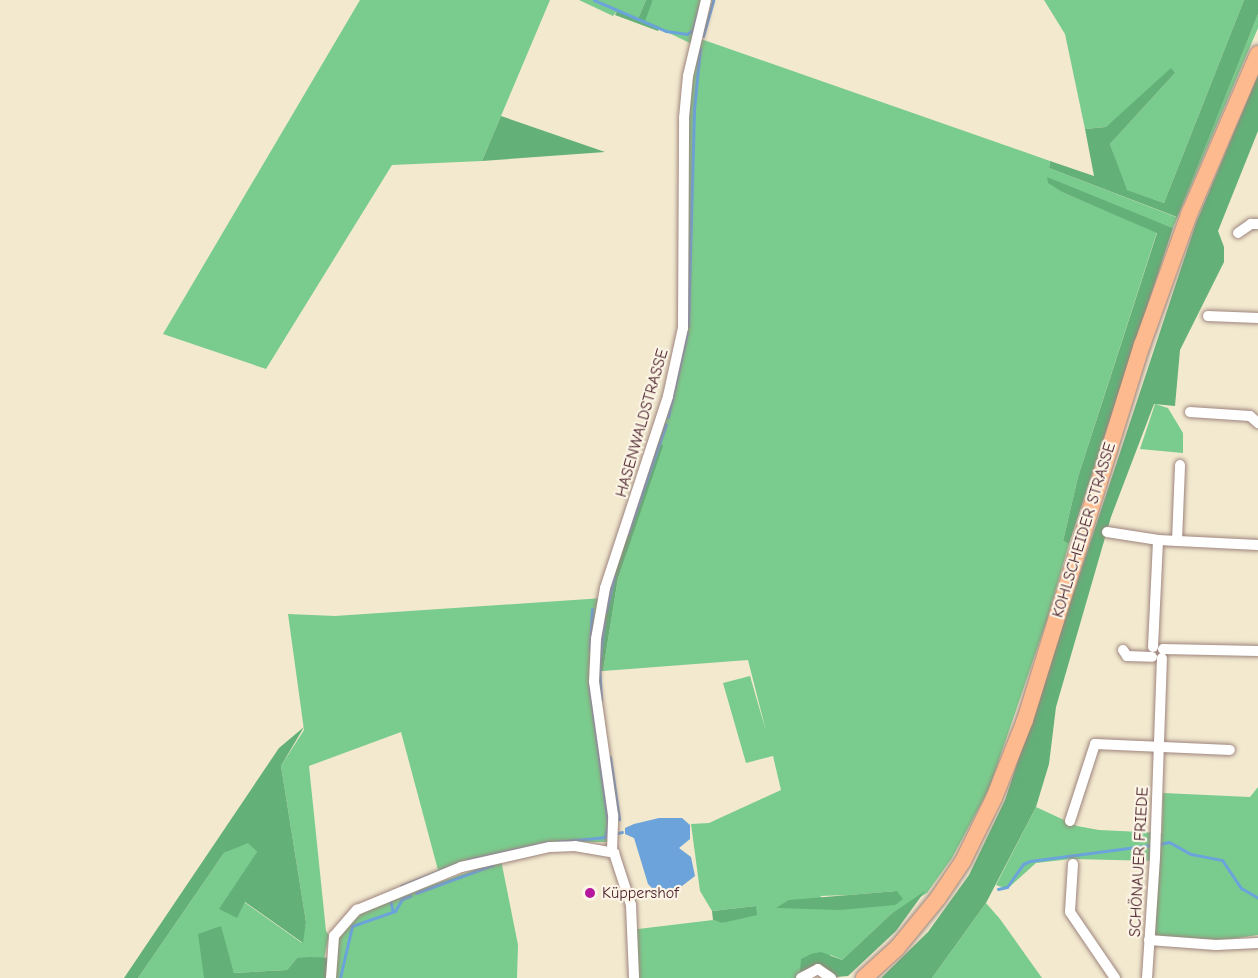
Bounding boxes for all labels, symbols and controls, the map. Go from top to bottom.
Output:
street label: HASENWALDSTRASSE [612,347,672,499]
street label: KOHLSCHEIDER STRASSE [1048,440,1120,620]
street label: SCHÖNAUER FRIEDE [1125,786,1153,938]
place label: Küppershof [602,883,679,903]
marker: Küppershof [583,886,597,900]

